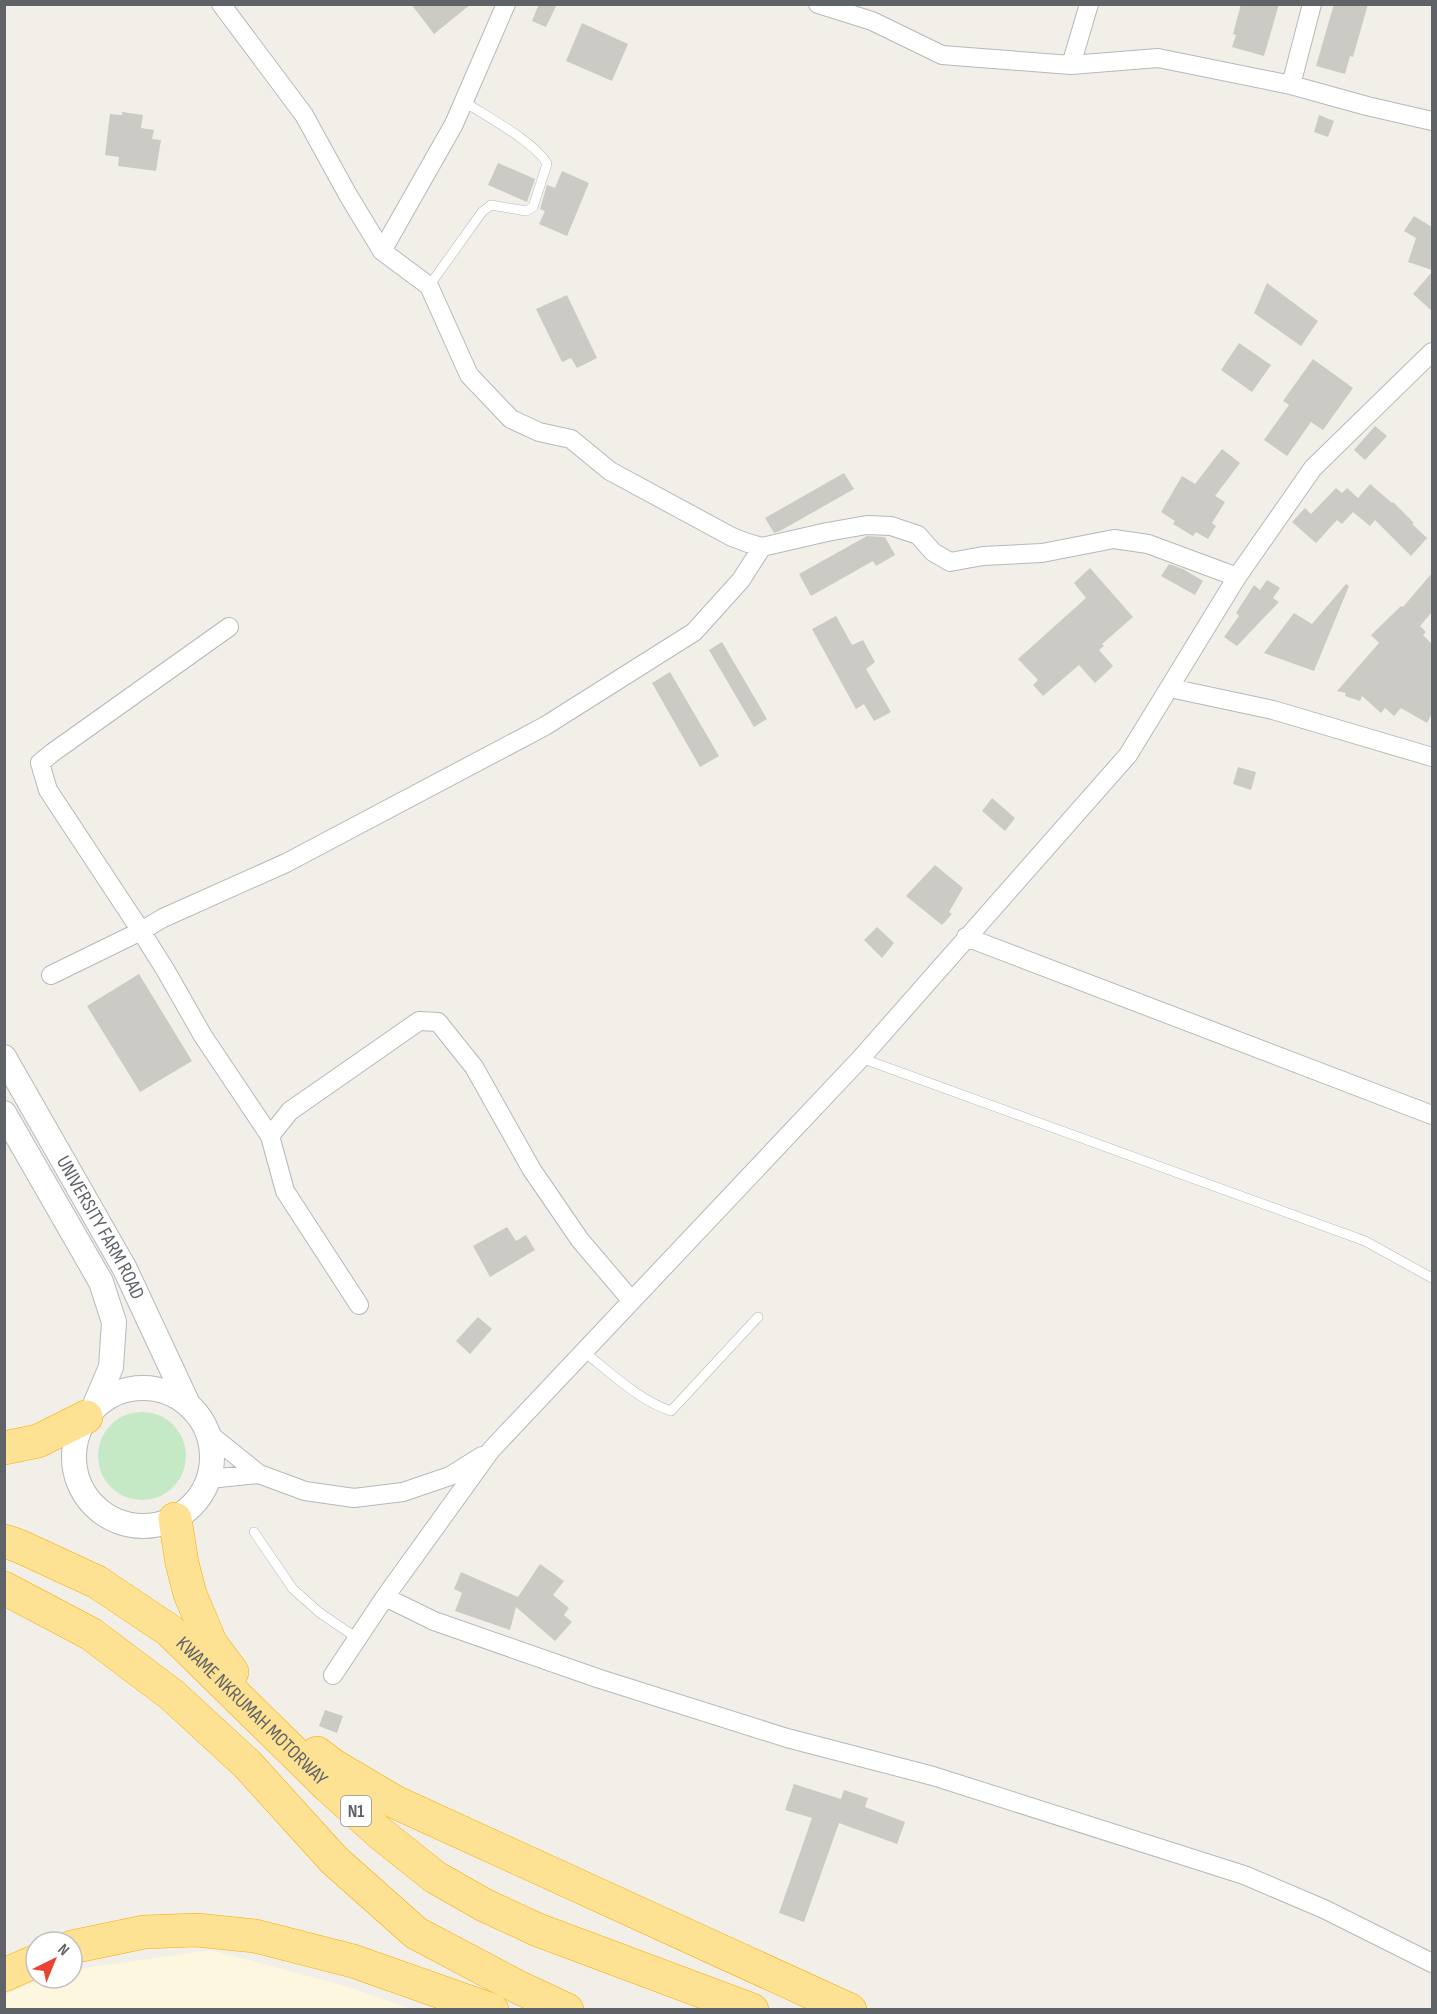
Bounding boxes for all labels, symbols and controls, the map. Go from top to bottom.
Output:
street label: UNIVERSITY FARM ROAD [51,1152,149,1303]
street label: KWAME NKRUMAH MOTORWAY [171,1632,333,1791]
road number: N1 [341,1796,371,1826]
north arrow [24,1930,84,1990]
text: N [54,1940,73,1960]

